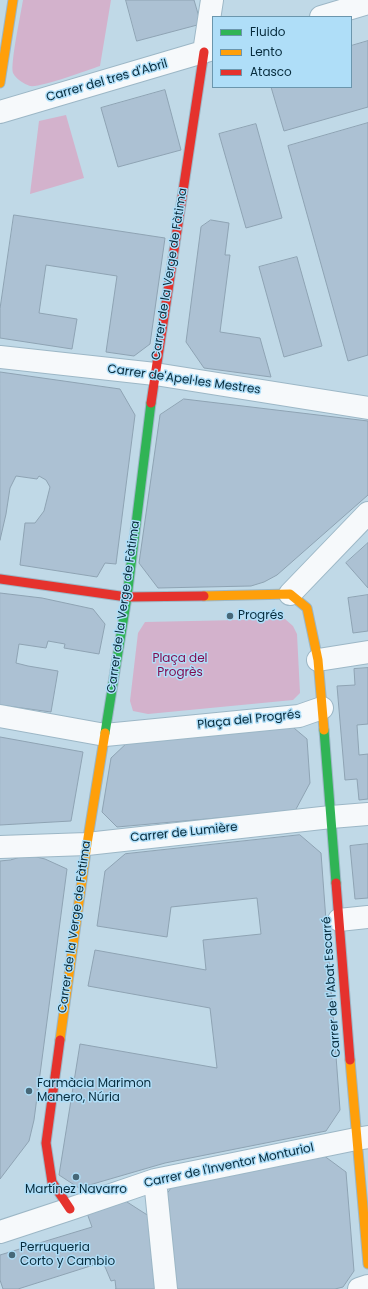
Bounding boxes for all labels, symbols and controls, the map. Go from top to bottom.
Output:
legend [212,16,352,88]
text: Fluido [250,23,285,40]
text: Lento [250,43,282,60]
street label: Carrer del tres d'Abril [45,57,169,105]
text: Atasco [250,63,292,80]
street label: Carrer de la Verge de Fàtima [149,187,191,361]
street label: Carrer de'Apel·les Mestres [107,362,261,398]
street label: Carrer de la Verge de Fàtima [105,520,143,694]
place label: Progrés [238,609,283,623]
marker: Progrés [225,611,235,621]
park label: Plaça del Progrès [152,652,208,680]
street label: Plaça del Progrés [197,707,301,733]
street label: Carrer de Lumière [130,820,238,846]
street label: Carrer de la Verge de Fàtima [56,840,94,1014]
street label: Carrer de l'Abat Escarré [320,916,344,1058]
place label: Farmàcia Marimon Manero, Núria [37,1077,151,1105]
marker: Farmàcia Marimon Manero, Núria [24,1086,34,1096]
street label: Carrer de l'Inventor Monturiol [143,1141,315,1191]
marker: Martínez Navarro [71,1172,81,1182]
place label: Martínez Navarro [25,1183,127,1197]
place label: Perruqueria Corto y Cambio [20,1241,115,1269]
marker: Perruqueria Corto y Cambio [7,1250,17,1260]

